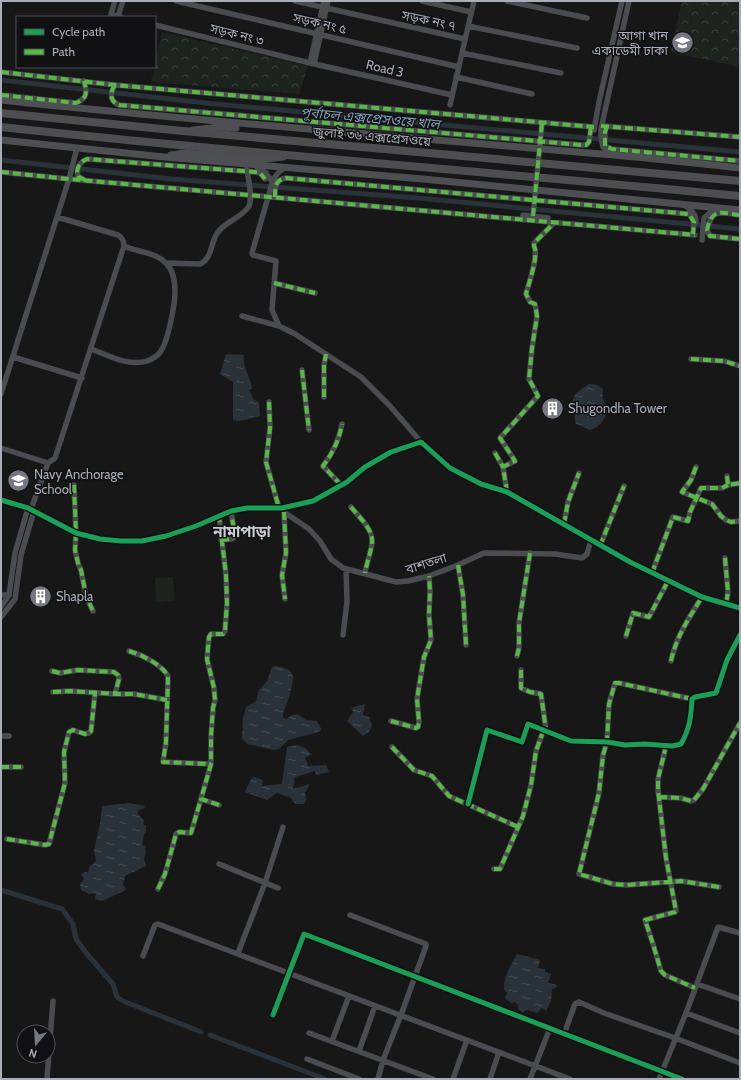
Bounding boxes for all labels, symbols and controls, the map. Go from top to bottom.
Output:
street label: সড়ক নং ৭ [399,6,458,34]
street label: সড়ক নং ৫ [290,9,349,37]
legend [16,16,156,68]
street label: সড়ক নং ৩ [207,19,266,48]
text: Cycle path [52,24,105,39]
place label: আগা খান একাডেমী ঢাকা [592,27,669,58]
school or university icon: আগা খান একাডেমী ঢাকা [670,29,696,55]
text: Path [52,44,75,59]
street label: Road 3 [365,56,405,80]
water label: পূর্বাচল এক্সপ্রেসওয়ে খাল [299,103,443,133]
street label: জুলাই ৩৬ এক্সপ্রেসওয়ে [311,123,433,149]
building icon: Shugondha Tower [540,395,566,421]
place label: Shugondha Tower [568,400,668,416]
place label: Navy Anchorage School [34,466,124,497]
school or university icon: Navy Anchorage School [6,468,32,494]
district label: নামাপাড়া [212,523,272,541]
street label: বাশতলা [403,549,449,577]
building icon: Shapla [28,583,54,609]
place label: Shapla [56,588,94,604]
north arrow [16,1024,56,1064]
text: N [27,1046,39,1061]

